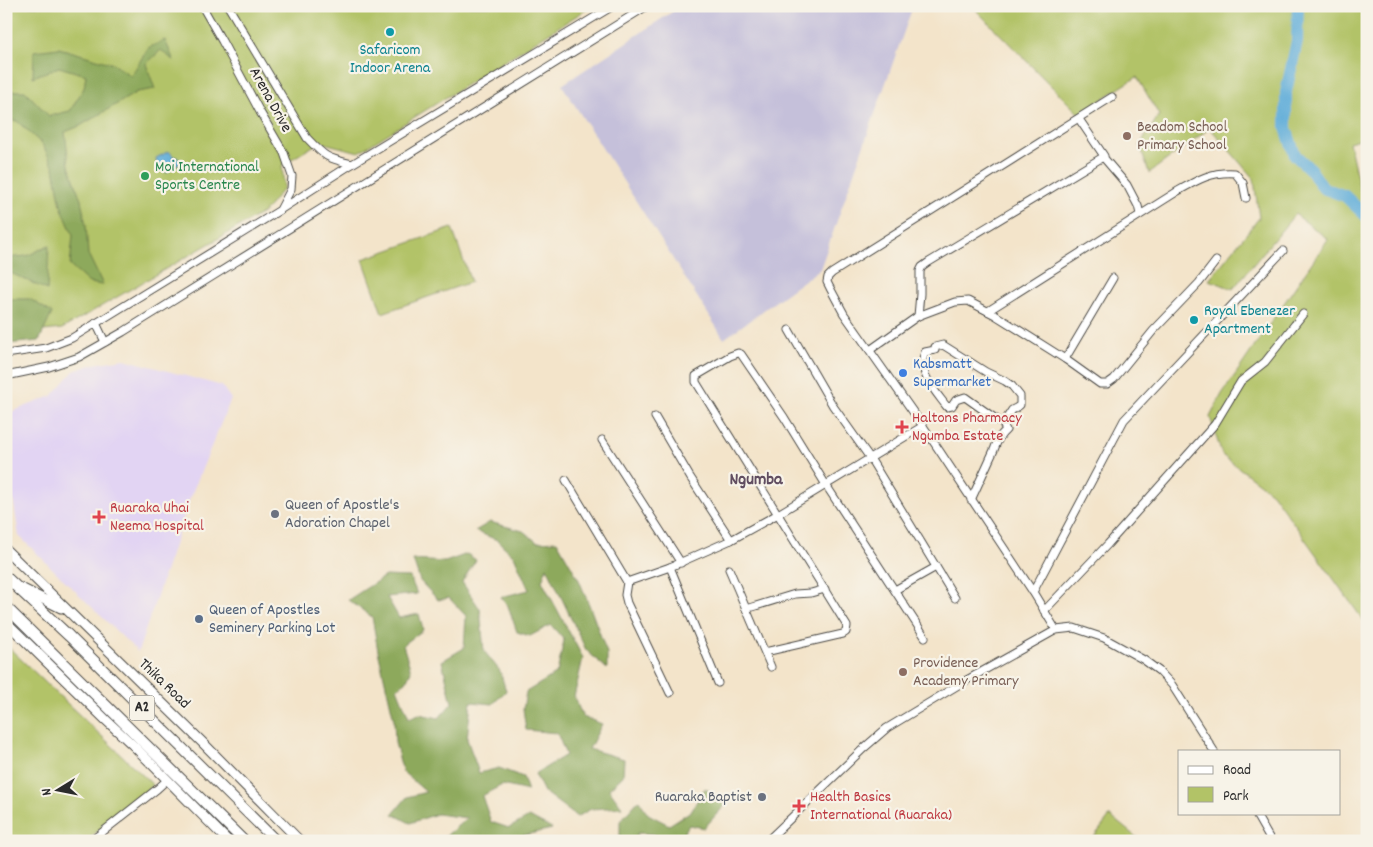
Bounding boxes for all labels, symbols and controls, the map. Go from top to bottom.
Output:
marker: Safaricom Indoor Arena [384,26,396,38]
place label: Safaricom Indoor Arena [350,39,431,80]
street label: Arena Drive [243,63,297,137]
place label: Beadom School Primary School [1137,116,1227,157]
marker: Beadom School Primary School [1121,130,1133,142]
place label: Moi International Sports Centre [155,156,259,197]
marker: Moi International Sports Centre [139,170,151,182]
place label: Royal Ebenezer Apartment [1204,300,1295,341]
marker: Royal Ebenezer Apartment [1188,314,1200,326]
place label: Kabsmatt Supermarket [913,353,991,394]
marker: Kabsmatt Supermarket [897,367,909,379]
place label: Haltons Pharmacy Ngumba Estate [912,407,1022,448]
marker: Haltons Pharmacy Ngumba Estate [896,421,908,433]
district label: Ngumba [729,468,783,493]
place label: Queen of Apostle's Adoration Chapel [285,494,400,535]
place label: Ruaraka Uhai Neema Hospital [110,497,204,538]
marker: Queen of Apostle's Adoration Chapel [269,508,281,520]
marker: Ruaraka Uhai Neema Hospital [92,510,106,524]
place label: Queen of Apostles Seminery Parking Lot [209,599,335,640]
marker: Queen of Apostles Seminery Parking Lot [193,613,205,625]
place label: Providence Academy Primary [913,652,1019,693]
street label: Thika Road [133,653,195,715]
marker: Providence Academy Primary [897,666,909,678]
road number: A2 [130,696,154,720]
legend [1178,750,1340,814]
text: Road [1223,760,1251,782]
north arrow [32,764,82,814]
place label: Ruaraka Baptist [655,786,752,809]
place label: Health Basics International (Ruaraka) [810,786,952,827]
text: Park [1223,786,1249,808]
text: N [37,787,58,797]
marker: Ruaraka Baptist [756,791,768,803]
marker: Health Basics International (Ruaraka) [792,799,806,813]

